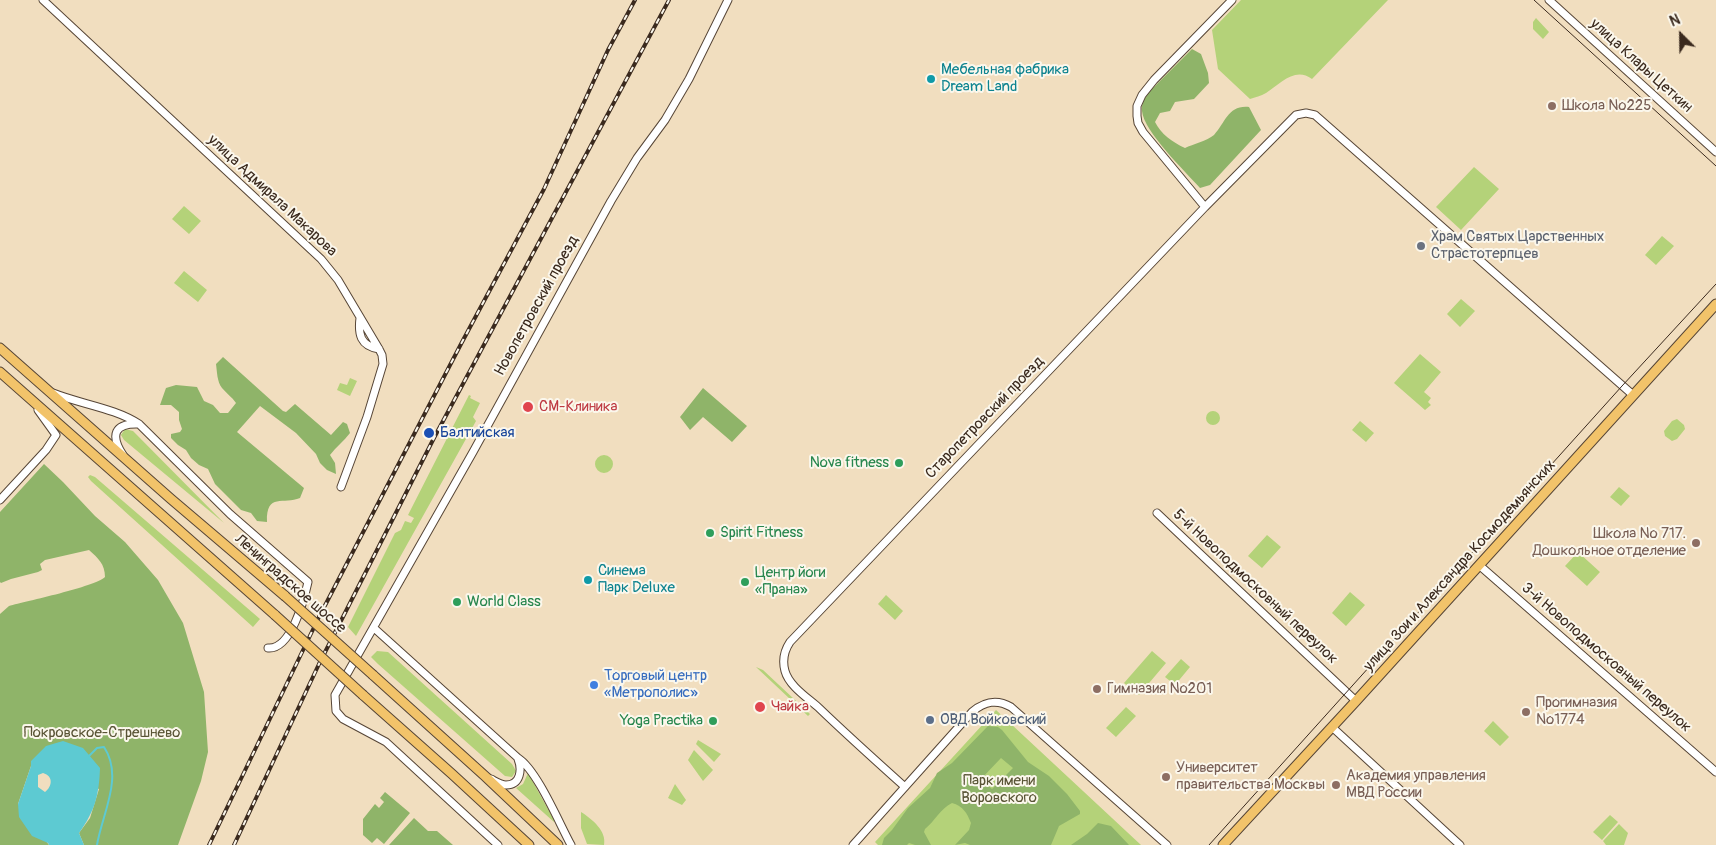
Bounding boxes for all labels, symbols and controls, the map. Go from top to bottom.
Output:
north arrow [1656,10,1706,60]
text: N [1667,11,1683,30]
street label: улица Клары Цеткин [1586,15,1696,117]
place label: Мебельная фабрика Dream Land [941,61,1069,96]
marker: Мебельная фабрика Dream Land [925,73,937,85]
place label: Школа №225 [1562,97,1651,115]
marker: Школа №225 [1546,100,1558,112]
street label: улица Адмирала Макарова [204,131,340,261]
place label: Храм Святых Царственных Страстотерпцев [1431,228,1604,263]
street label: Новопетровский проезд [491,233,583,379]
marker: Храм Святых Царственных Страстотерпцев [1415,240,1427,252]
street label: Старопетровский проезд [922,353,1048,483]
place label: СМ-Клиника [539,398,618,416]
marker: СМ-Клиника [521,400,535,414]
place label: Балтийская [440,424,515,442]
marker: Балтийская [422,426,436,440]
place label: Nova fitness [810,454,889,472]
marker: Nova fitness [893,457,905,469]
street label: улица Зои и Александра Космодемьянских [1360,457,1560,675]
street label: 5-й Новоподмосковный переулок [1169,506,1341,668]
place label: Spirit Fitness [720,524,803,542]
place label: Школа № 717. Дошкольное отделение [1533,525,1686,560]
marker: Spirit Fitness [704,527,716,539]
street label: Ленинградское шоссе [231,531,349,637]
marker: Школа № 717. Дошкольное отделение [1690,537,1702,549]
place label: Синема Парк Deluxe [598,562,675,597]
place label: Центр йоги «Прана» [755,564,825,599]
marker: Синема Парк Deluxe [582,574,594,586]
marker: Центр йоги «Прана» [739,576,751,588]
street label: 3-й Новоподмосковный переулок [1518,579,1694,737]
place label: World Class [467,593,541,611]
marker: World Class [451,596,463,608]
place label: Торговый центр «Метрополис» [604,667,707,702]
marker: Торговый центр «Метрополис» [588,679,600,691]
place label: Гимназия №201 [1107,680,1212,698]
marker: Гимназия №201 [1091,683,1103,695]
place label: Прогимназия №1774 [1536,694,1617,729]
place label: Чайка [771,698,809,716]
marker: Чайка [753,700,767,714]
marker: Прогимназия №1774 [1520,706,1532,718]
place label: ОВД Войковский [940,711,1046,729]
place label: Yoga Practika [620,712,703,730]
marker: ОВД Войковский [924,714,936,726]
marker: Yoga Practika [707,715,719,727]
park label: Покровское-Стрешнево [24,724,180,742]
place label: Университет правительства Москвы [1176,759,1325,794]
place label: Академия управления МВД России [1346,767,1486,802]
marker: Университет правительства Москвы [1160,771,1172,783]
park label: Парк имени Воровского [961,772,1037,807]
marker: Академия управления МВД России [1330,779,1342,791]

